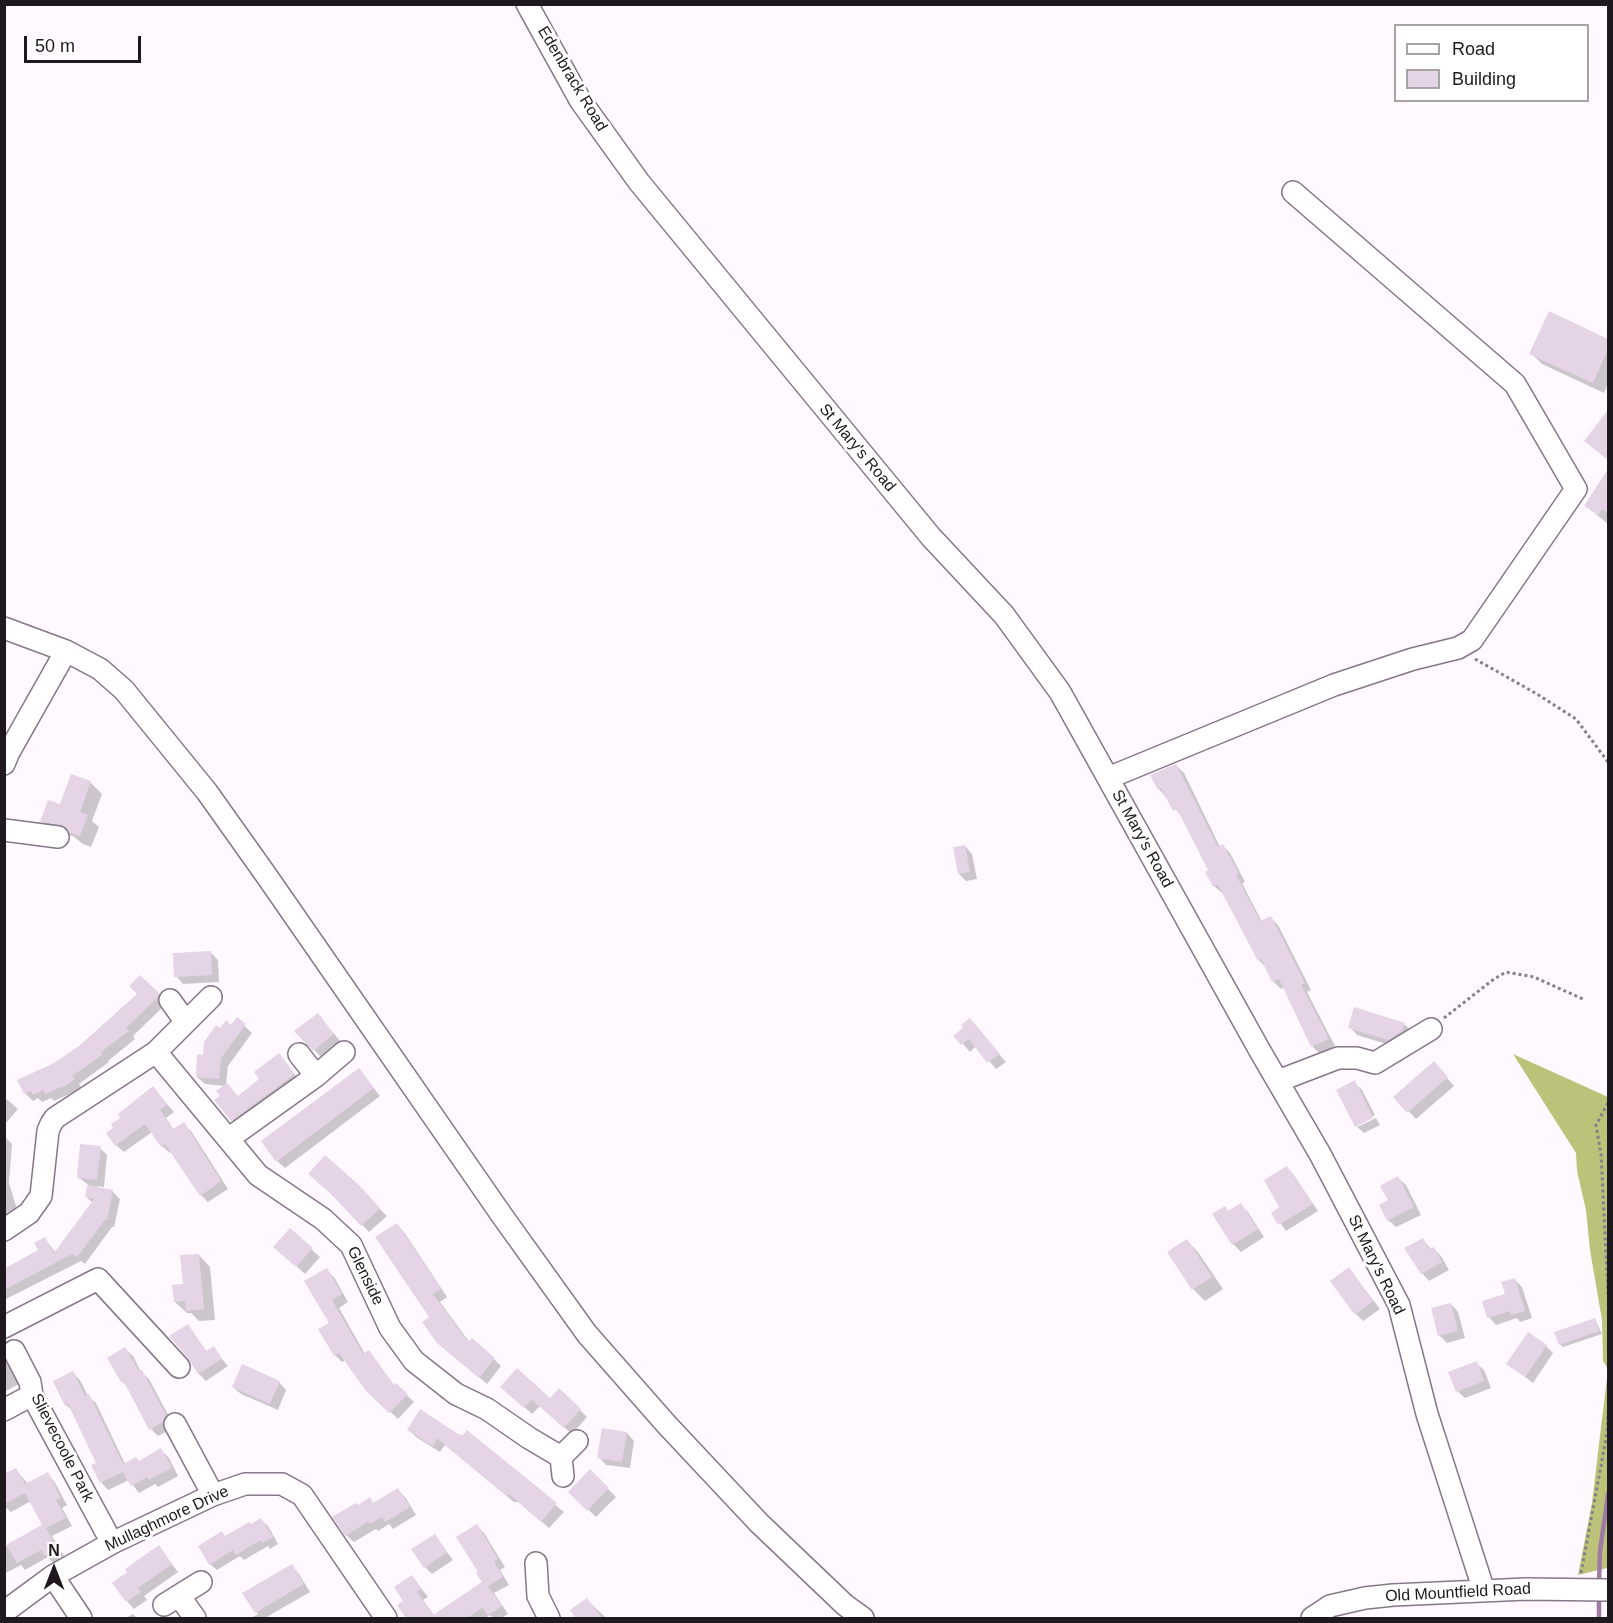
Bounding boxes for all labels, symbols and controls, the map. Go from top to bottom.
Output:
street label: Edenbrack Road [533,23,611,135]
scale bar [27,24,144,62]
legend [1394,24,1589,102]
text: 50 m [35,36,75,56]
text: Road [1452,39,1495,59]
text: Building [1452,69,1516,89]
street label: St Mary's Road [815,400,899,496]
street label: St Mary's Road [1107,787,1177,891]
street label: St Mary's Road [1344,1212,1408,1318]
street label: Glenside [343,1243,387,1309]
street label: Slievecoole Park [26,1391,98,1505]
street label: Mullaghmore Drive [102,1482,232,1556]
north arrow [24,1539,84,1599]
text: N [48,1542,60,1559]
street label: Old Mountfield Road [1385,1580,1531,1606]

